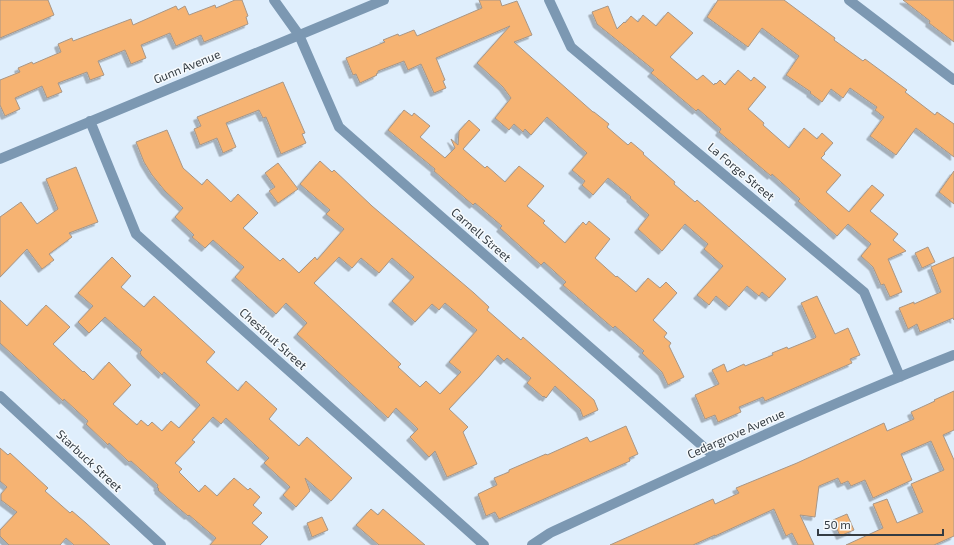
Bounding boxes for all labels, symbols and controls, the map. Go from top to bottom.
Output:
street label: Gunn Avenue [151,46,222,86]
street label: La Forge Street [706,139,778,203]
street label: Carnell Street [449,205,515,264]
street label: Chestnut Street [237,305,310,372]
street label: Cedargrove Avenue [685,405,786,461]
street label: Starbuck Street [54,426,126,494]
scale bar [818,511,943,537]
text: 50 m [824,517,851,531]

